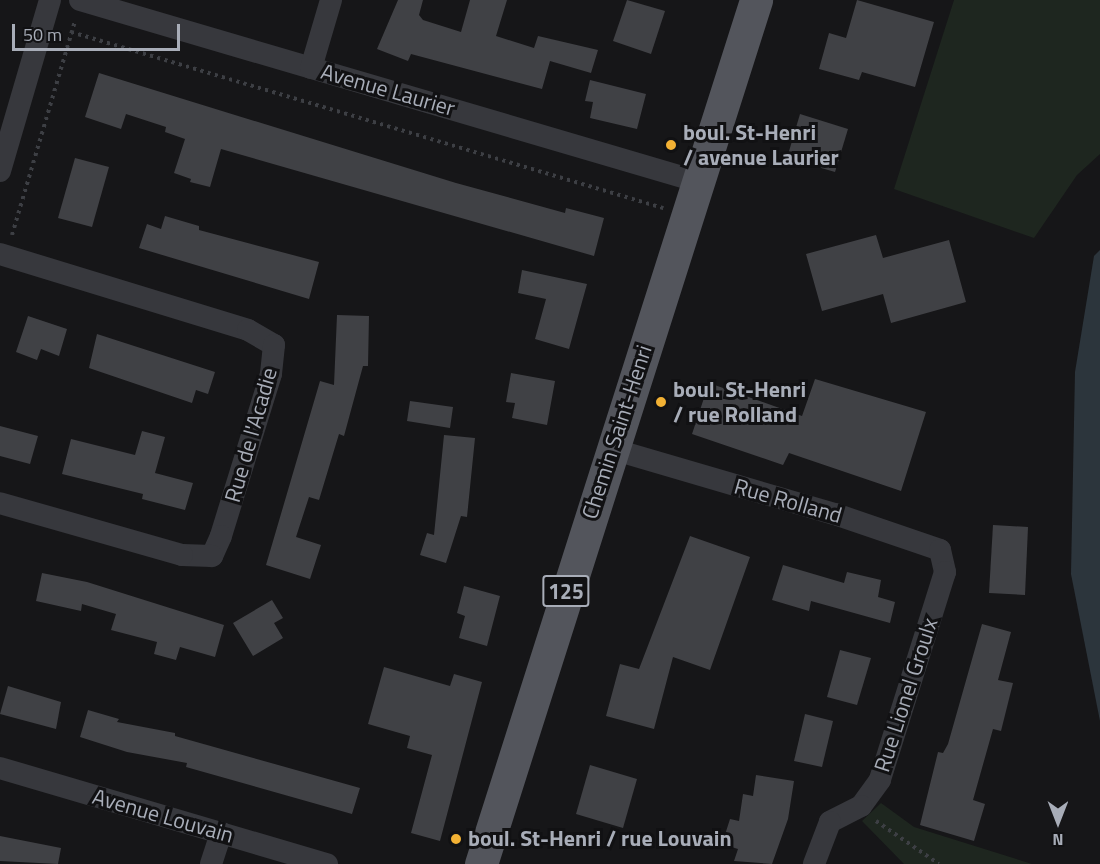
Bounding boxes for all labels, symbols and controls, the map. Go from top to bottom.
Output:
scale bar [15,12,183,50]
text: 50 m [23,21,62,48]
street label: Avenue Laurier [318,58,458,122]
place label: boul. St-Henri / avenue Laurier [683,119,839,170]
marker: boul. St-Henri / avenue Laurier [664,138,678,152]
street label: Chemin Saint-Henri [576,342,658,522]
street label: Rue de l'Acadie [219,365,283,505]
place label: boul. St-Henri / rue Rolland [673,376,806,428]
marker: boul. St-Henri / rue Rolland [654,395,668,409]
street label: Rue Rolland [731,473,845,529]
road number: 125 [542,573,590,609]
street label: Rue Lionel Groulx [869,615,943,775]
street label: Avenue Louvain [89,783,237,849]
north arrow [1028,792,1088,852]
place label: boul. St-Henri / rue Louvain [468,826,732,852]
text: N [1052,828,1064,852]
marker: boul. St-Henri / rue Louvain [449,832,463,846]

